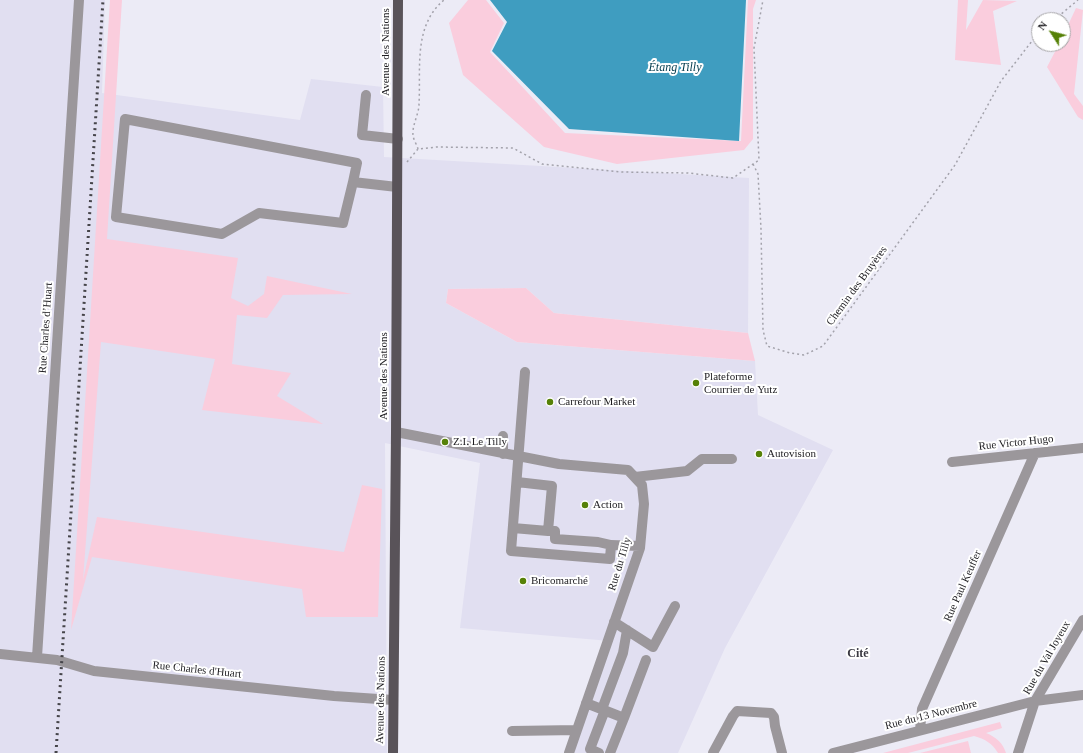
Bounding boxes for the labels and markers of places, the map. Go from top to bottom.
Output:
place label: Plateforme Courrier de Yutz [704,370,777,396]
marker: Plateforme Courrier de Yutz [691,378,701,388]
place label: Carrefour Market [558,395,635,409]
marker: Carrefour Market [545,397,555,407]
place label: Z.I. Le Tilly [453,435,507,449]
marker: Z.I. Le Tilly [440,437,450,447]
place label: Autovision [767,447,816,461]
marker: Autovision [754,449,764,459]
place label: Action [593,498,623,512]
marker: Action [580,500,590,510]
place label: Bricomarché [531,574,588,588]
marker: Bricomarché [518,576,528,586]

